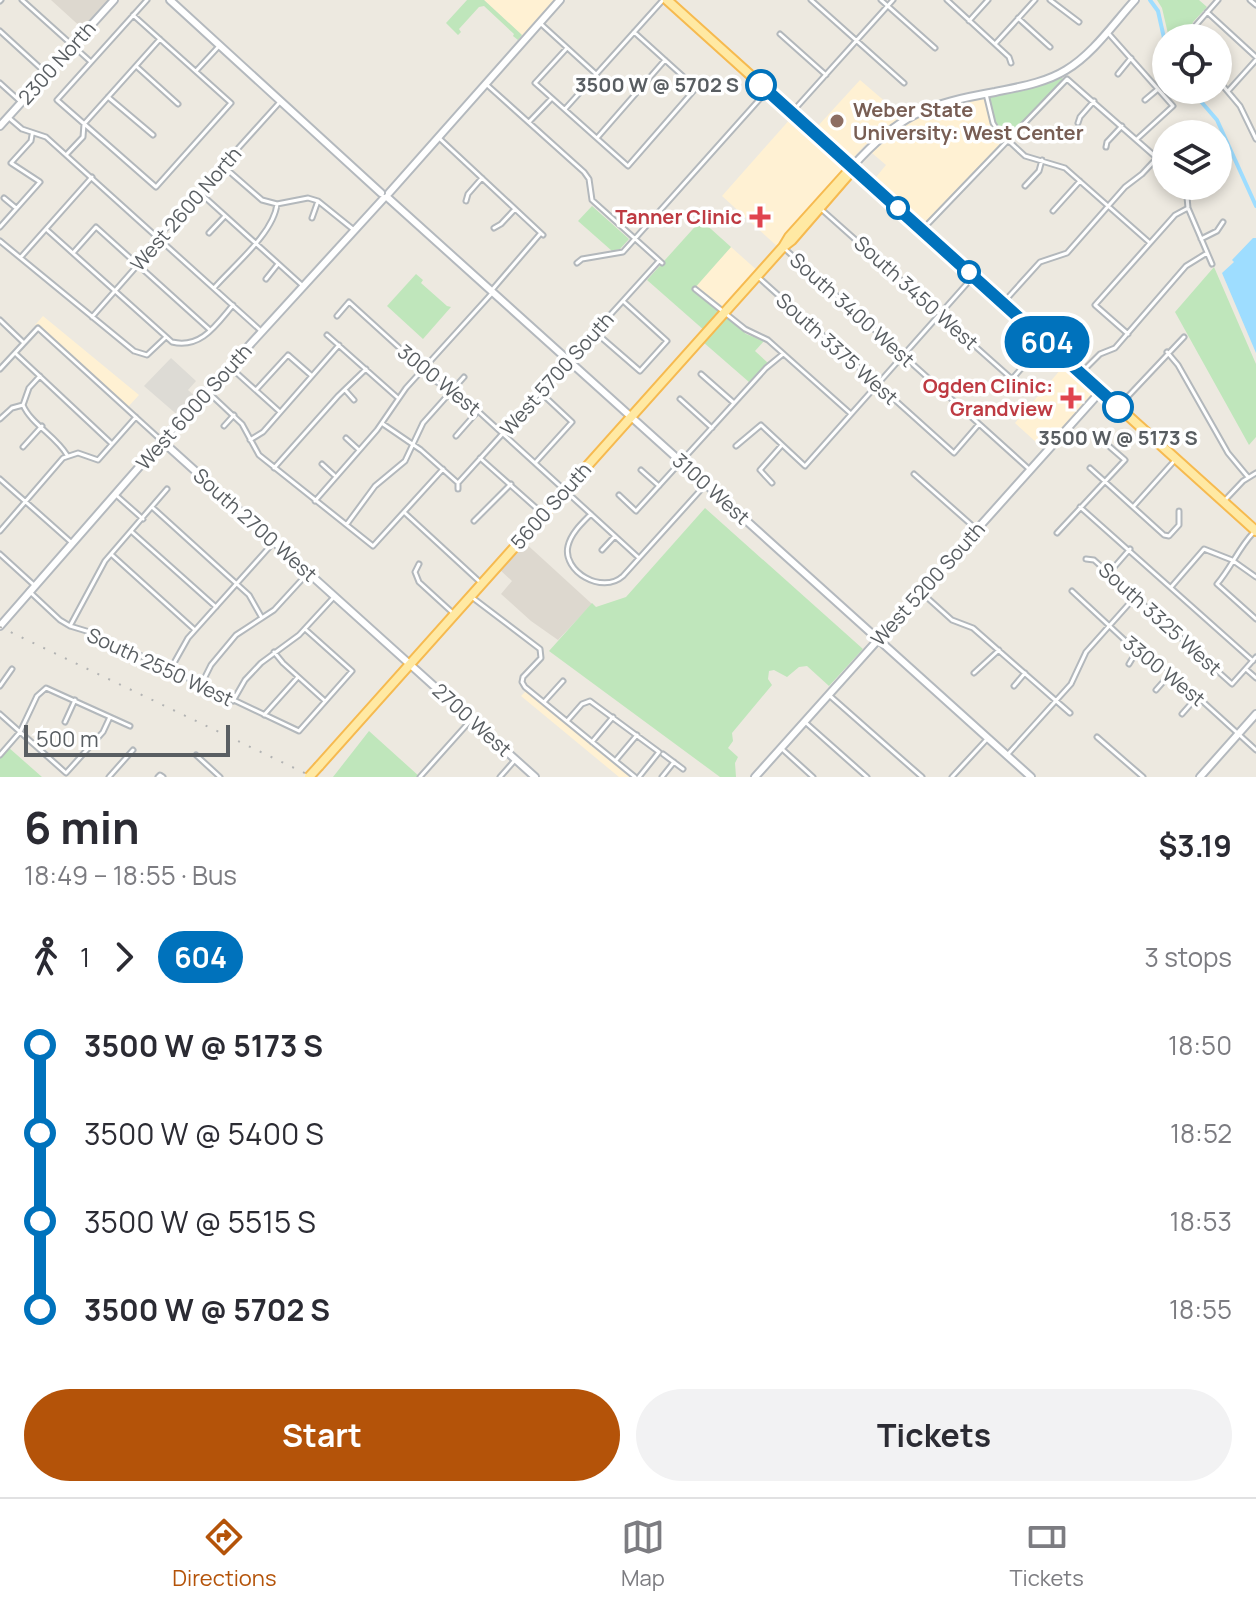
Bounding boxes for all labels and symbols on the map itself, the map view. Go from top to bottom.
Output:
street label: 2300 North [12,15,101,110]
marker: 3500 W @ 5702 S [746,70,776,100]
place label: 3500 W @ 5702 S [575,71,739,98]
place label: Weber State University: West Center [853,96,1084,146]
marker: Weber State University: West Center [828,112,846,130]
street label: West 2600 North [124,141,247,277]
unlabelled marker [887,197,909,219]
place label: Tanner Clinic [615,203,742,230]
marker: Tanner Clinic [749,206,771,228]
street label: South 3450 West [848,230,984,356]
street label: South 3400 West [784,246,920,373]
unlabelled marker [958,261,980,283]
street label: South 3375 West [771,287,904,411]
street label: West 5700 South [494,306,619,441]
line badge: 604 [1001,316,1093,368]
street label: West 6000 South [130,338,257,475]
street label: 3000 West [392,338,486,421]
place label: Ogden Clinic: Grandview [923,372,1053,422]
marker: Ogden Clinic: Grandview [1060,387,1082,409]
marker: 3500 W @ 5173 S [1103,392,1133,422]
place label: 3500 W @ 5173 S [1038,424,1198,451]
street label: 3100 West [667,447,756,530]
street label: 5600 South [504,456,597,555]
street label: South 2700 West [188,462,323,587]
street label: West 5200 South [865,516,991,652]
street label: South 3325 West [1093,556,1228,681]
street label: South 2550 West [83,621,238,712]
street label: 3300 West [1118,629,1211,712]
street label: 2700 West [427,677,518,762]
scale bar [24,721,230,757]

